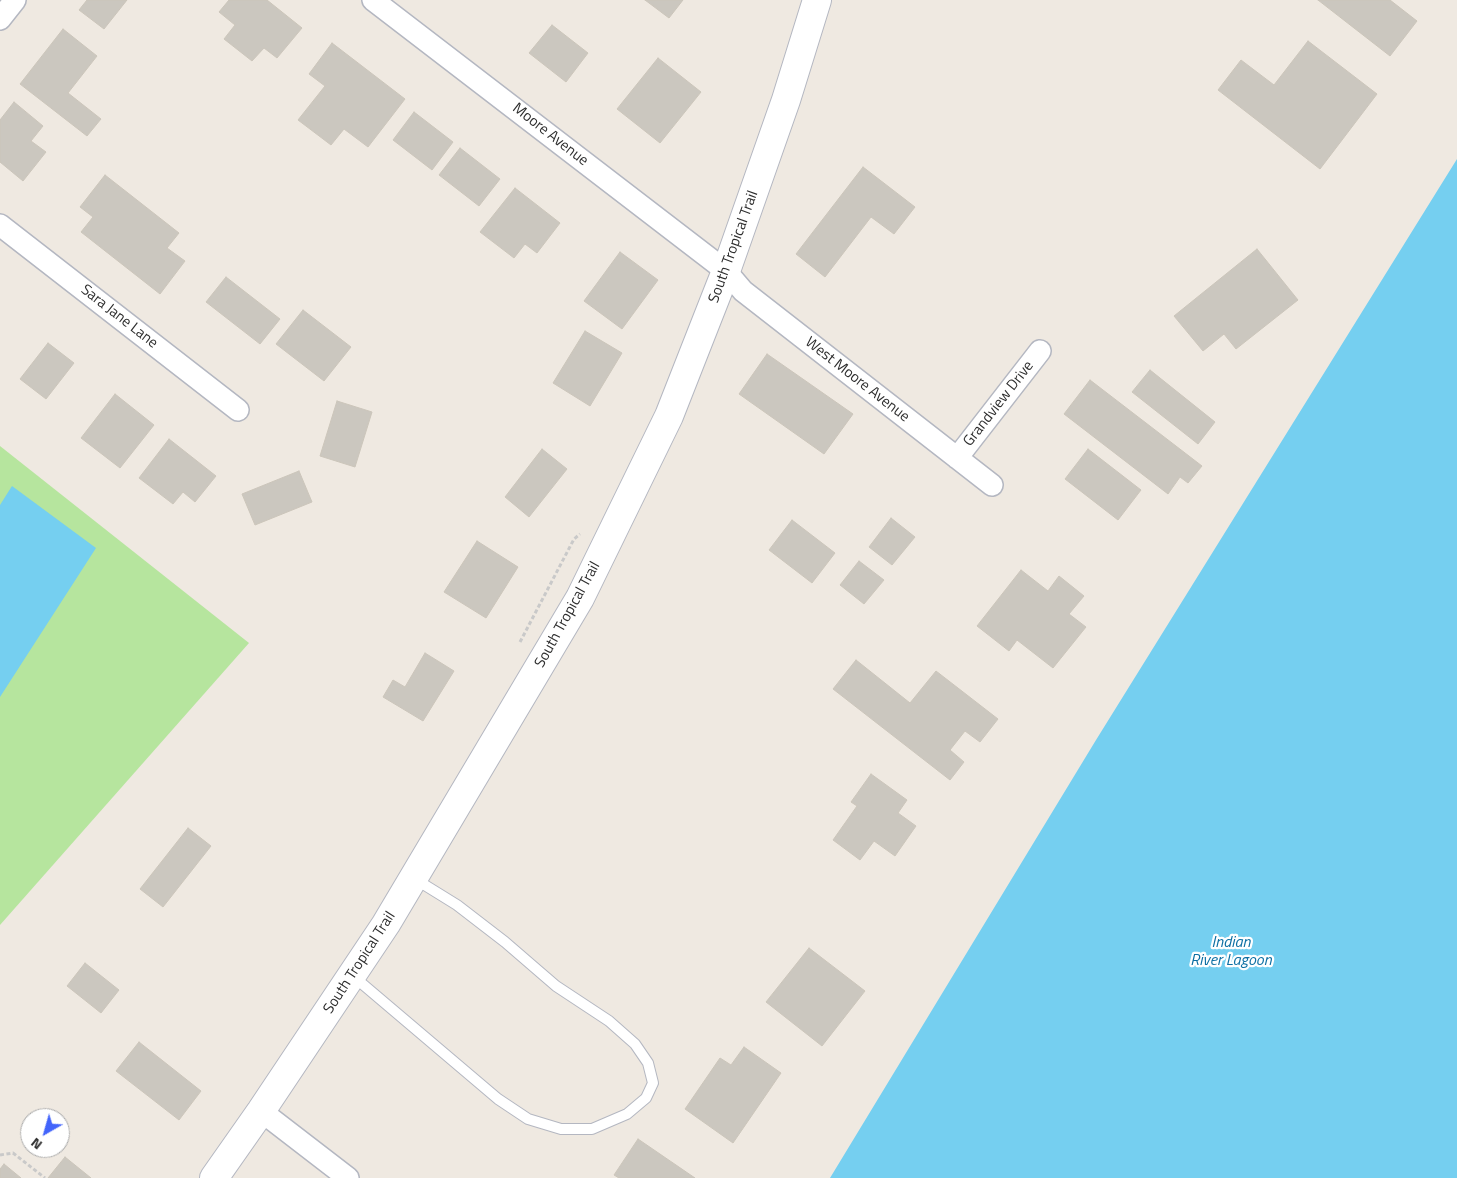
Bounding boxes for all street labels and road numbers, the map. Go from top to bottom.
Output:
street label: Moore Avenue [509,100,591,170]
street label: South Tropical Trail [705,188,763,306]
street label: Sara Jane Lane [77,281,161,353]
street label: West Moore Avenue [801,334,913,426]
street label: Grandview Drive [960,358,1038,450]
street label: South Tropical Trail [531,559,605,671]
street label: South Tropical Trail [320,909,400,1017]

